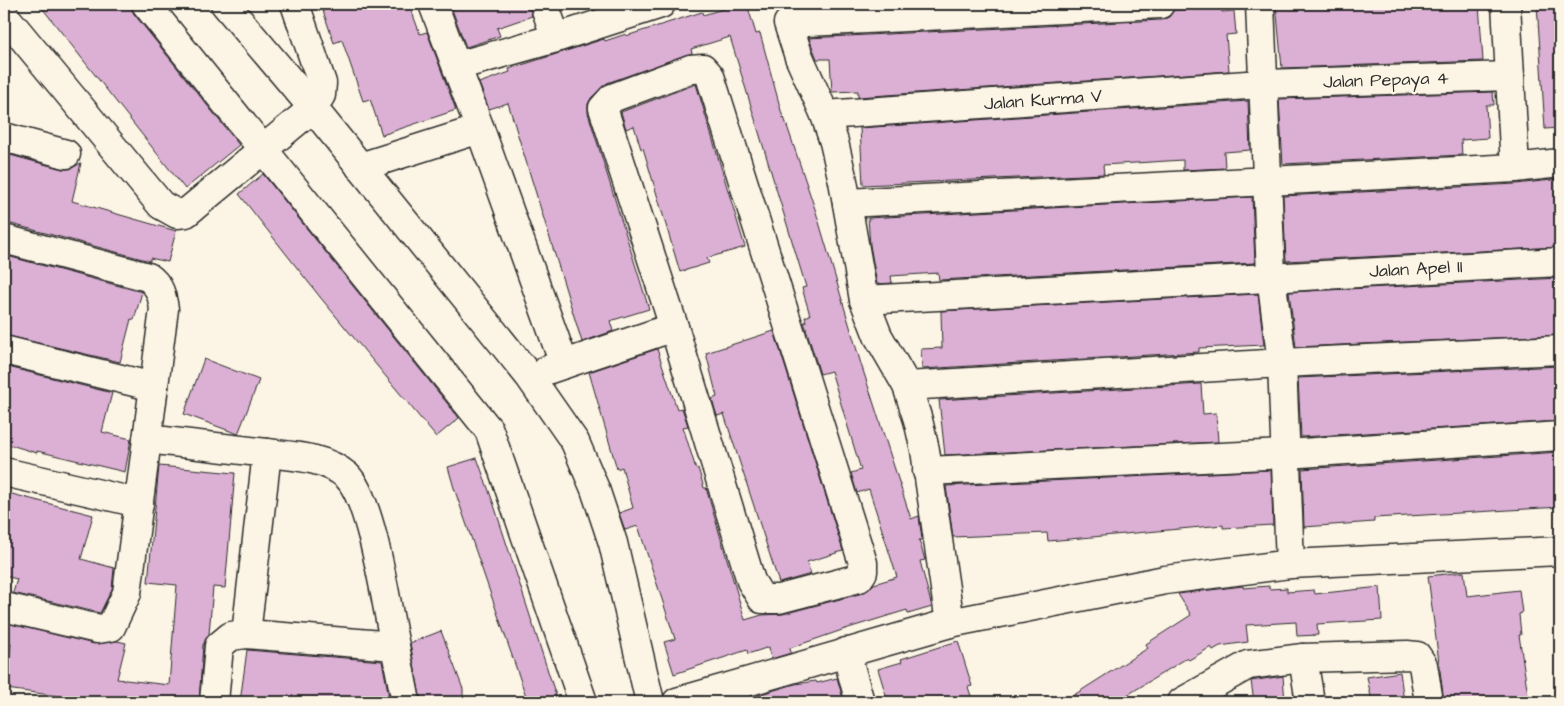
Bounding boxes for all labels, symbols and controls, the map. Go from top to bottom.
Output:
street label: Jalan Pepaya 4 [1323,65,1449,96]
street label: Jalan Kurma V [983,83,1103,117]
street label: Jalan Apel II [1369,254,1463,284]

